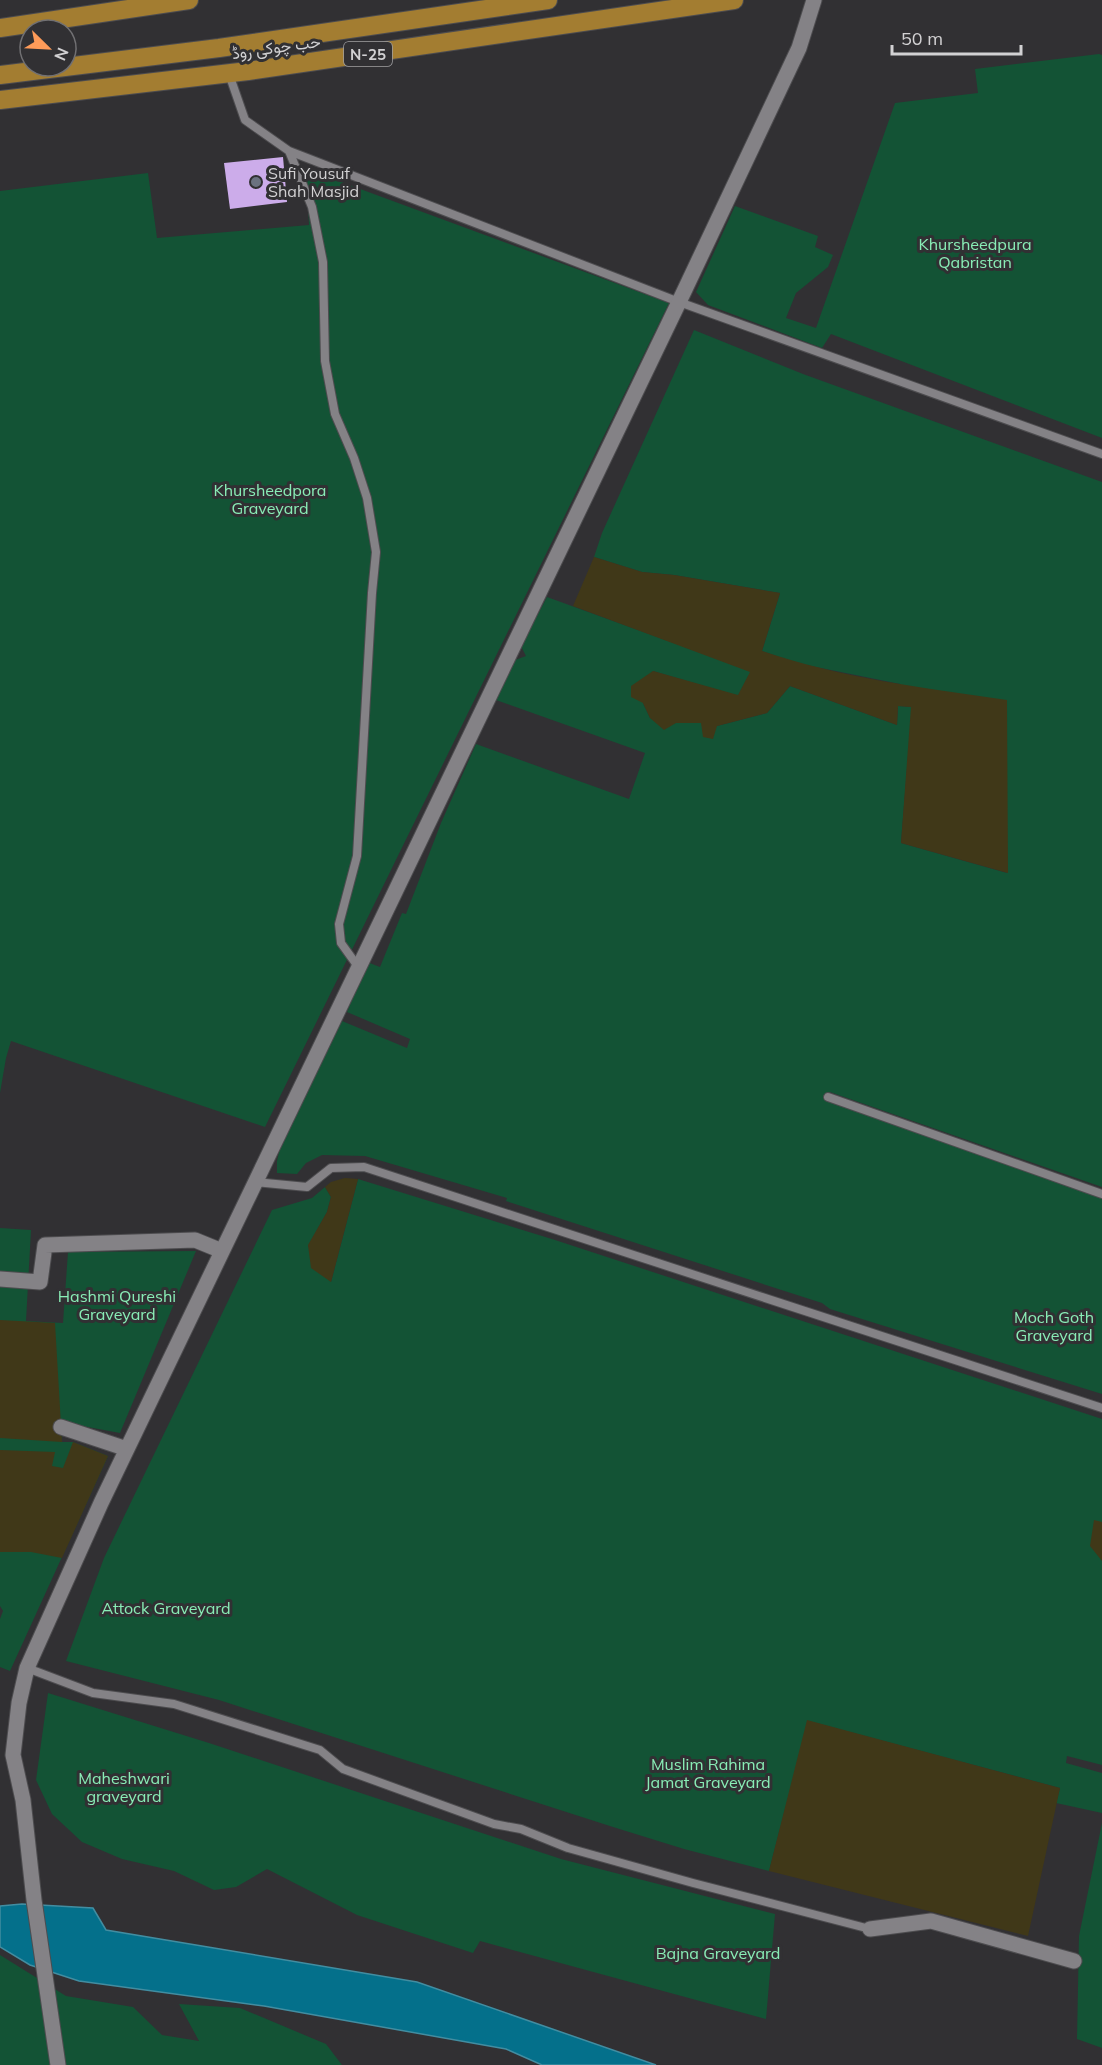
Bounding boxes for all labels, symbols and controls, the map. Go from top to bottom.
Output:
north arrow [18,18,78,78]
scale bar [892,18,1021,56]
text: 50 m [901,27,943,50]
street label: حب چوکی روڈ [230,31,322,65]
road number: N-25 [344,42,392,66]
text: N [50,45,73,64]
place label: Sufi Yousuf Shah Masjid [268,163,359,201]
marker: Sufi Yousuf Shah Masjid [249,175,263,189]
park label: Khursheedpura Qabristan [919,234,1031,272]
park label: Khursheedpora Graveyard [214,480,326,518]
park label: Hashmi Qureshi Graveyard [58,1286,176,1324]
park label: Moch Goth Graveyard [1014,1307,1094,1345]
park label: Attock Graveyard [101,1598,231,1618]
park label: Muslim Rahima Jamat Graveyard [645,1754,771,1792]
park label: Maheshwari graveyard [78,1768,170,1806]
park label: Bajna Graveyard [656,1943,780,1963]

